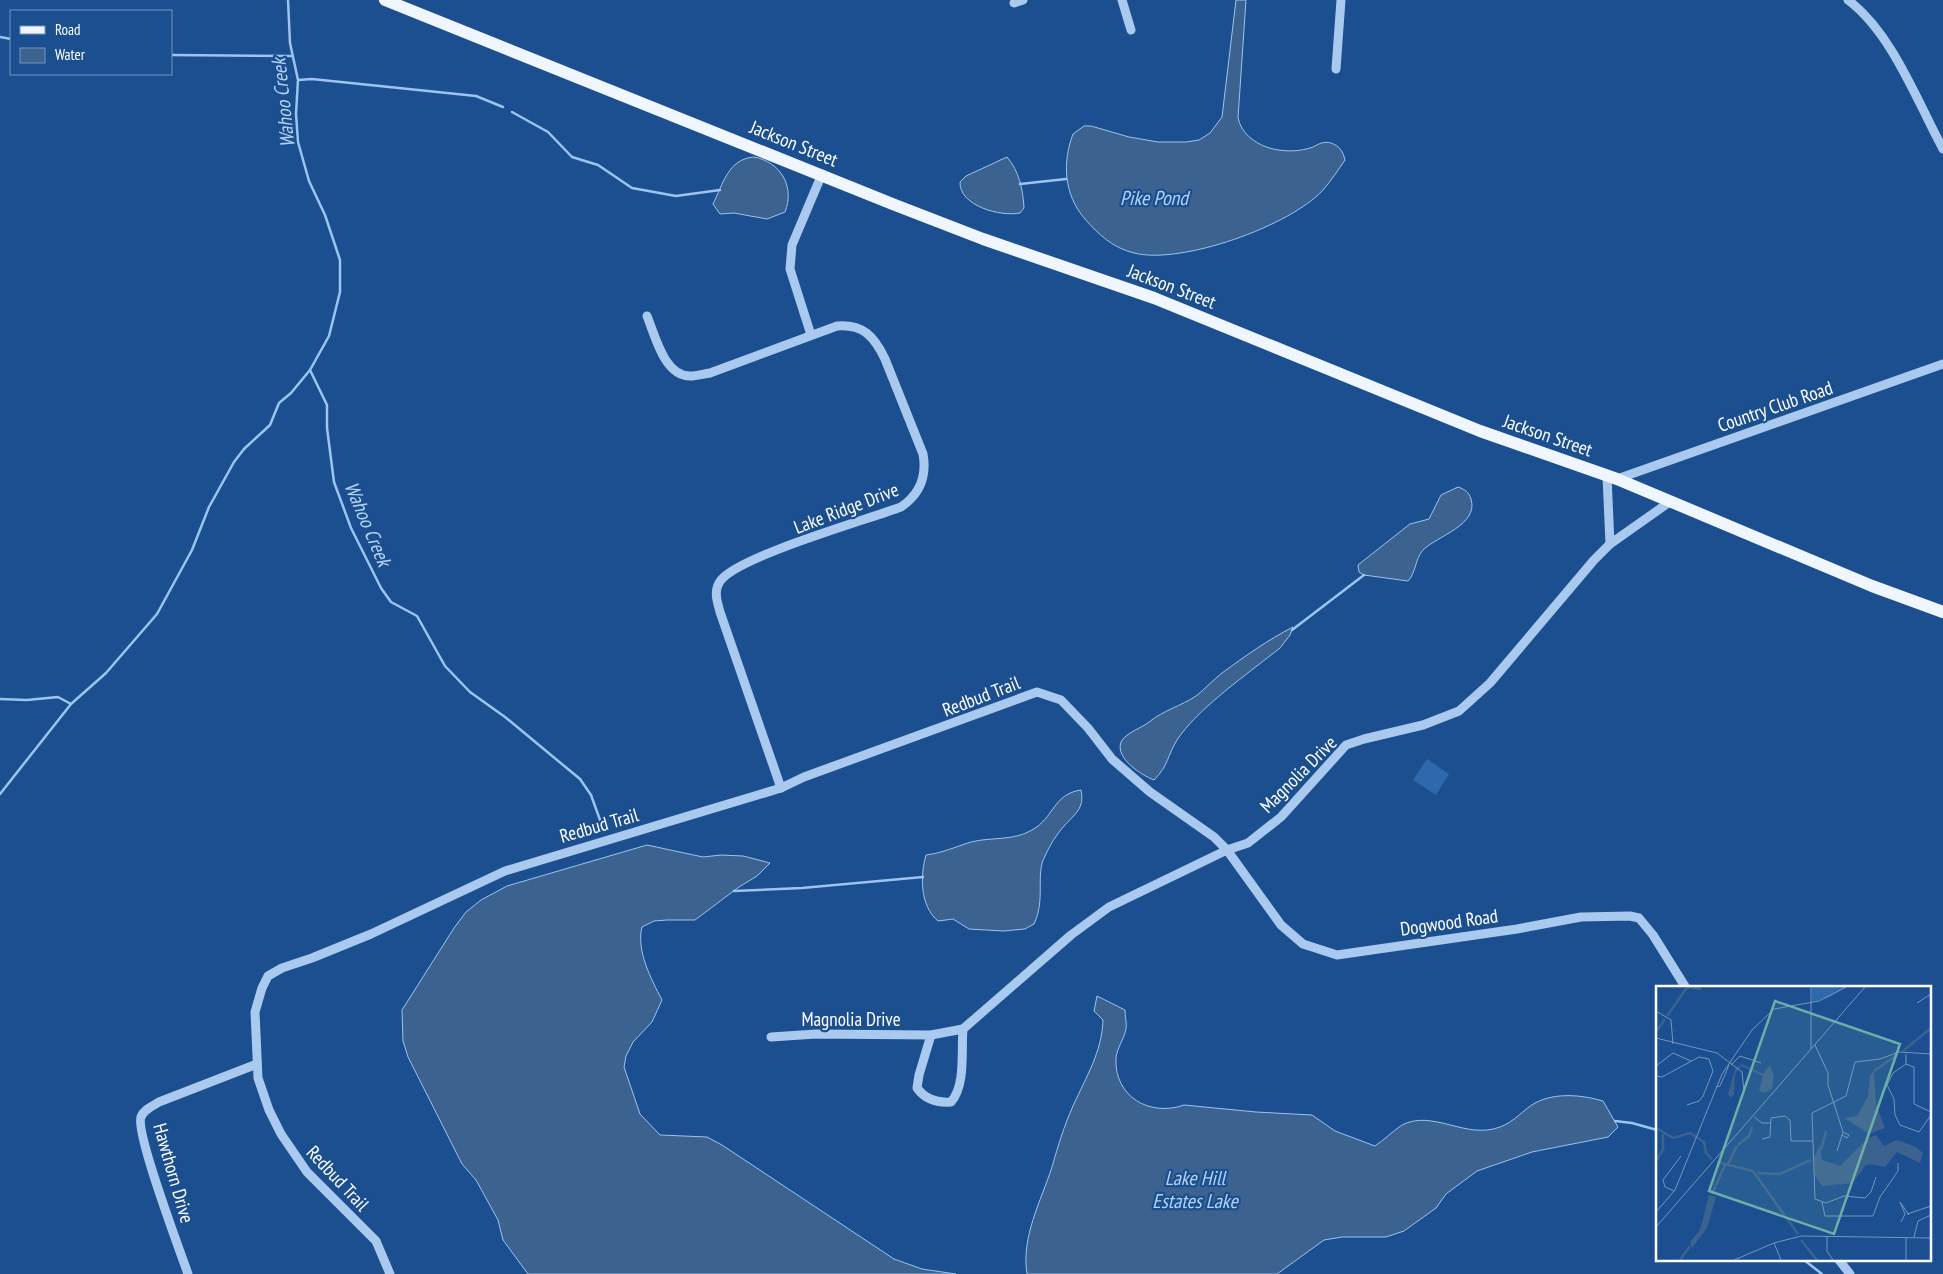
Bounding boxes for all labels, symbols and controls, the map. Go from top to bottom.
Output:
legend [10,10,172,75]
text: Road [55,20,81,39]
text: Water [55,45,86,64]
water label: Wahoo Creek [265,55,301,149]
street label: Jackson Street [746,114,842,172]
water label: Pike Pond [1120,185,1190,211]
street label: Jackson Street [1124,258,1220,314]
street label: Country Club Road [1714,375,1836,437]
street label: Jackson Street [1499,408,1596,462]
street label: Lake Ridge Drive [790,477,902,539]
water label: Wahoo Creek [339,478,398,572]
street label: Redbud Trail [939,670,1024,722]
street label: Magnolia Drive [1254,730,1342,818]
street label: Redbud Trail [557,802,642,848]
street label: Dogwood Road [1399,903,1499,941]
inset map [1656,986,1930,1262]
street label: Magnolia Drive [801,1007,901,1031]
street label: Hawthorn Drive [148,1120,200,1226]
street label: Redbud Trail [302,1140,375,1216]
water label: Lake Hill Estates Lake [1152,1165,1239,1214]

